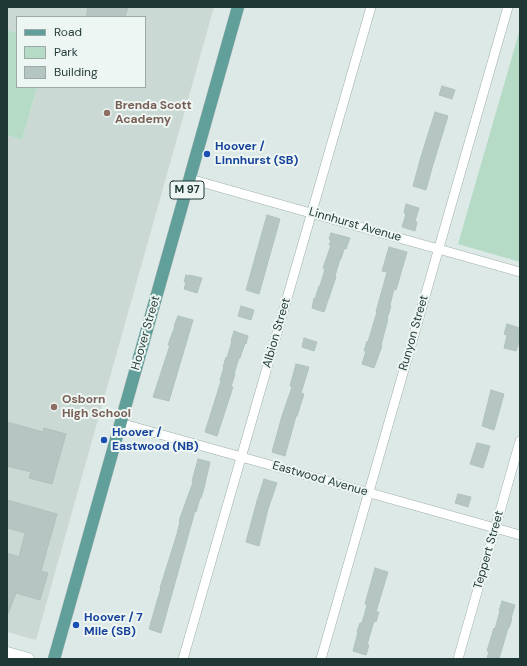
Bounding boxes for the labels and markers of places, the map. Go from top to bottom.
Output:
place label: Brenda Scott Academy [115,99,192,127]
marker: Brenda Scott Academy [102,108,112,118]
place label: Hoover / Linnhurst (SB) [215,140,298,168]
marker: Hoover / Linnhurst (SB) [202,149,212,159]
place label: Osborn High School [62,393,131,421]
marker: Osborn High School [49,402,59,412]
place label: Hoover / Eastwood (NB) [112,426,199,454]
marker: Hoover / Eastwood (NB) [99,435,109,445]
place label: Hoover / 7 Mile (SB) [84,611,143,639]
marker: Hoover / 7 Mile (SB) [71,620,81,630]

